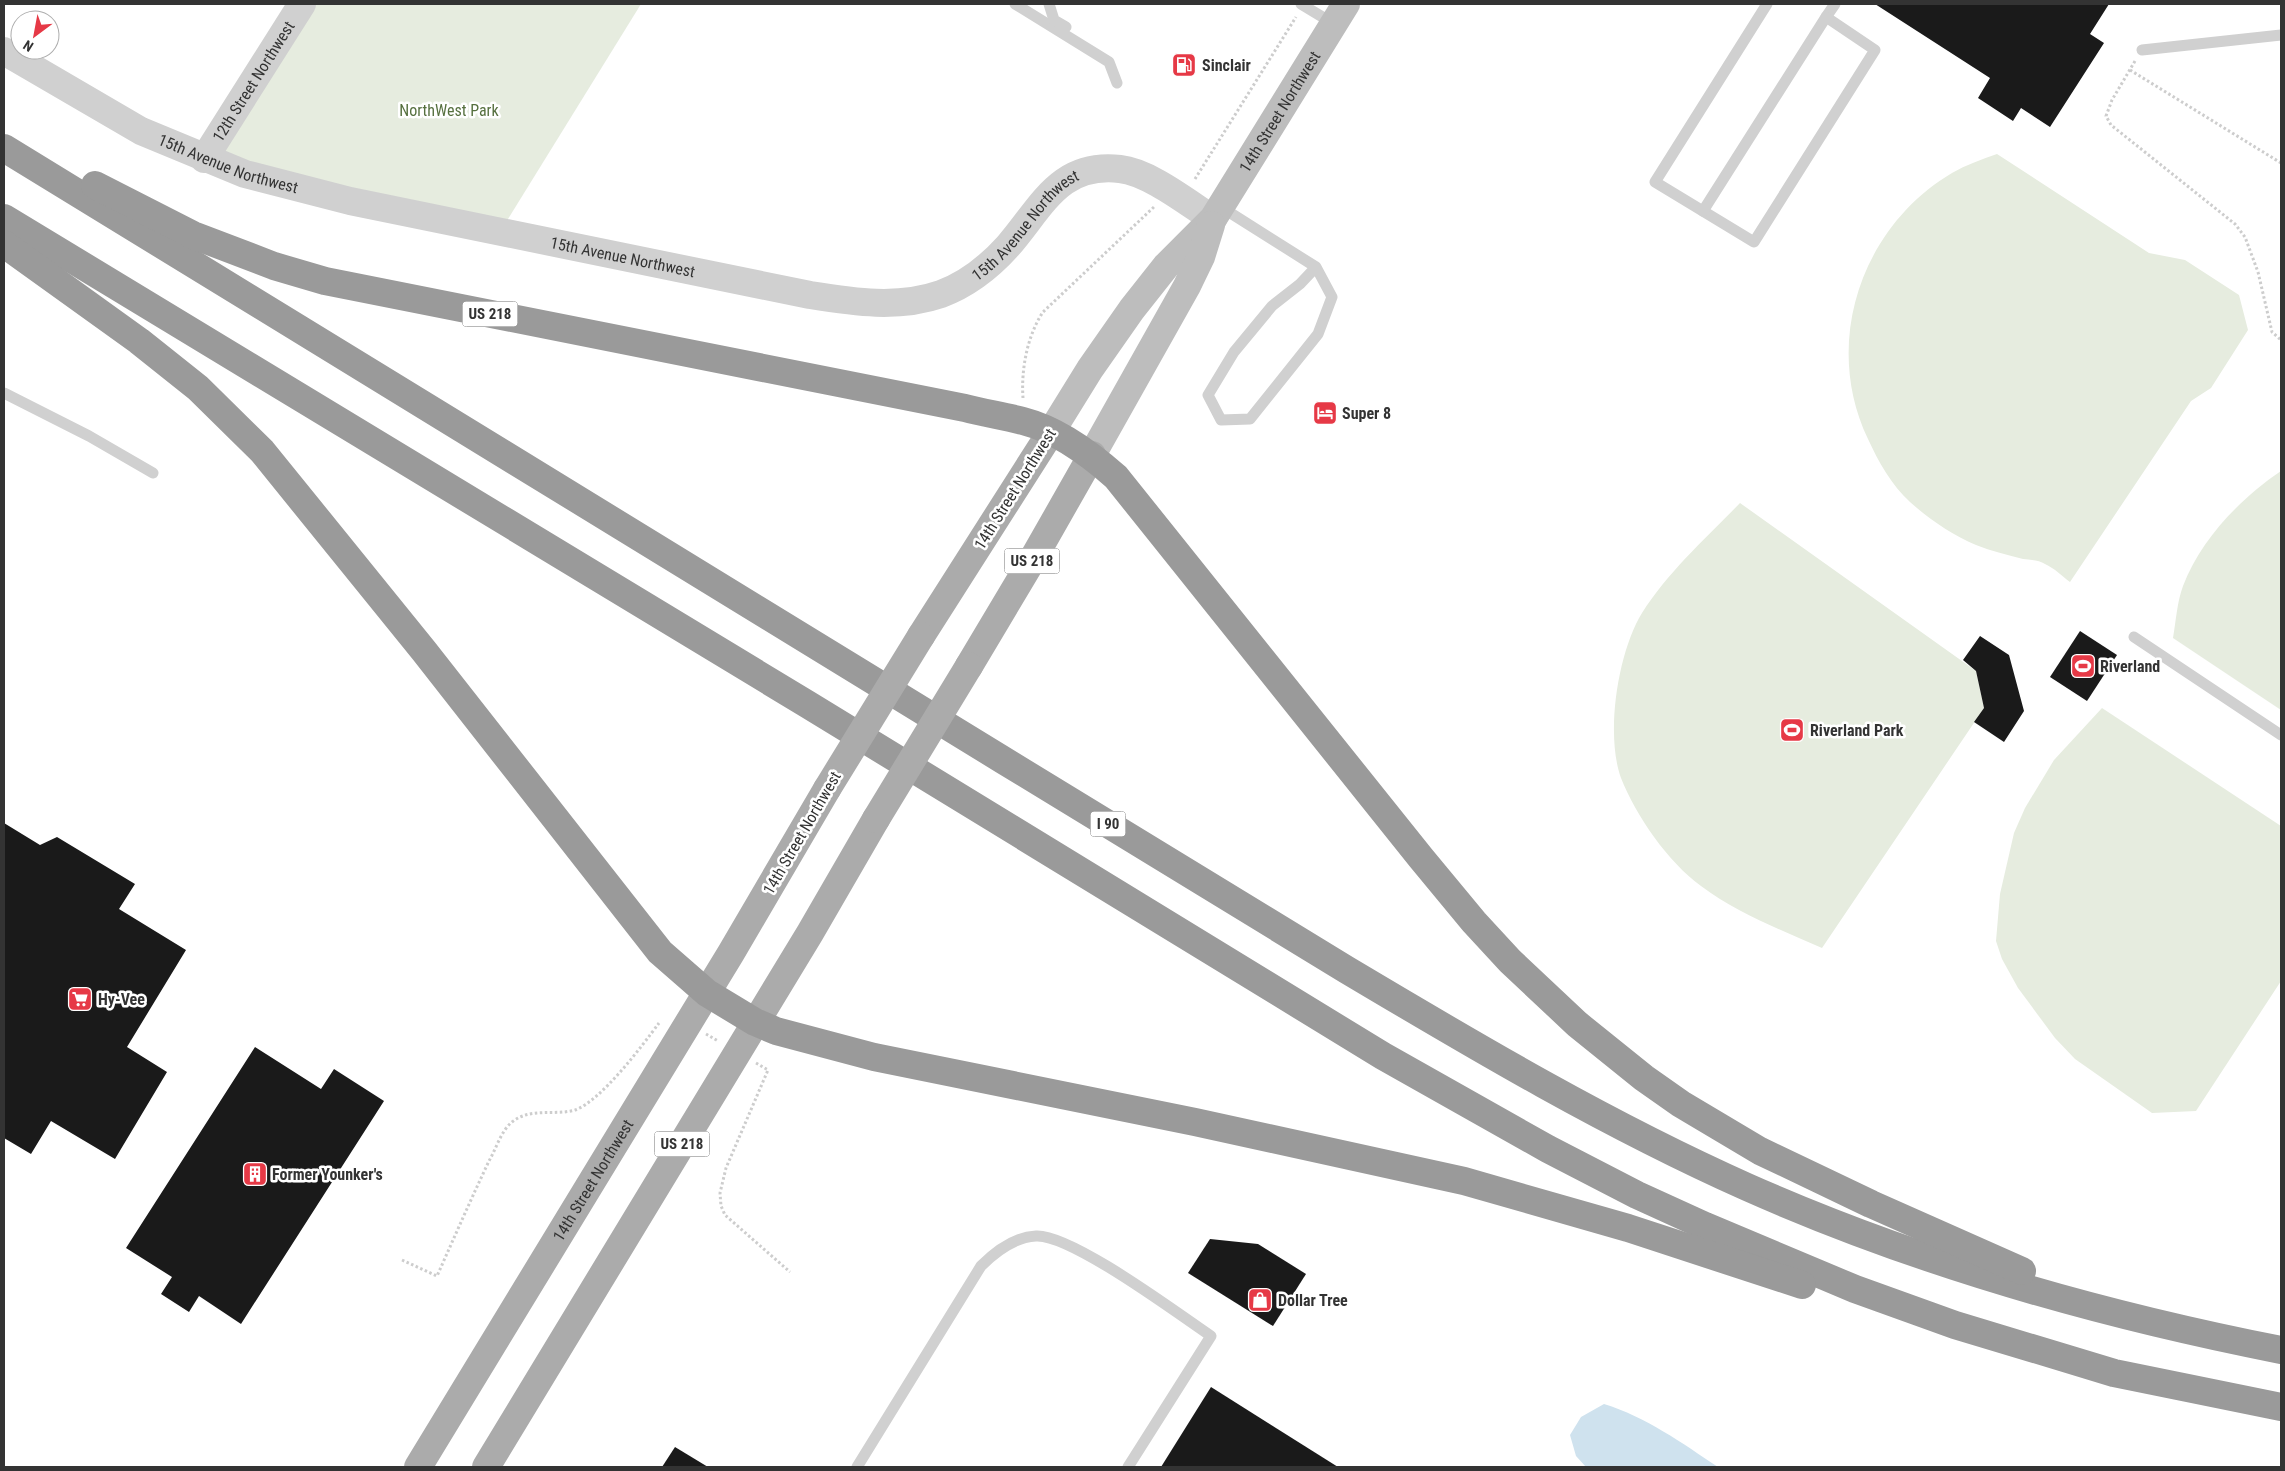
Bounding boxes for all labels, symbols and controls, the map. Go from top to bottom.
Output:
north arrow [10,10,60,60]
street label: 12th Street Northwest [208,17,298,145]
text: N [20,37,36,55]
street label: 14th Street Northwest [1235,47,1324,176]
fuel station icon: Sinclair [1171,52,1197,78]
place label: Sinclair [1202,56,1251,75]
park label: NorthWest Park [399,101,499,120]
street label: 15th Avenue Northwest [156,130,300,197]
street label: 15th Avenue Northwest [968,165,1082,285]
street label: 15th Avenue Northwest [549,233,697,281]
road number: US 218 [462,302,518,326]
hotel icon: Super 8 [1312,400,1338,426]
place label: Super 8 [1342,404,1391,423]
street label: 14th Street Northwest [970,425,1060,553]
road number: US 218 [1004,548,1060,574]
sports icon: Riverland [2070,653,2096,679]
place label: Riverland [2100,657,2160,676]
sports icon: Riverland Park [1779,717,1805,743]
place label: Riverland Park [1810,721,1904,740]
street label: 14th Street Northwest [759,768,845,898]
road number: I 90 [1090,812,1126,836]
supermarket icon: Hy-Vee [67,986,93,1012]
place label: Hy-Vee [98,990,145,1009]
street label: 14th Street Northwest [549,1116,637,1244]
road number: US 218 [654,1132,710,1156]
building icon: Former Younker's [242,1161,268,1187]
place label: Former Younker's [272,1165,383,1184]
shop icon: Dollar Tree [1247,1287,1273,1313]
place label: Dollar Tree [1278,1291,1348,1310]

